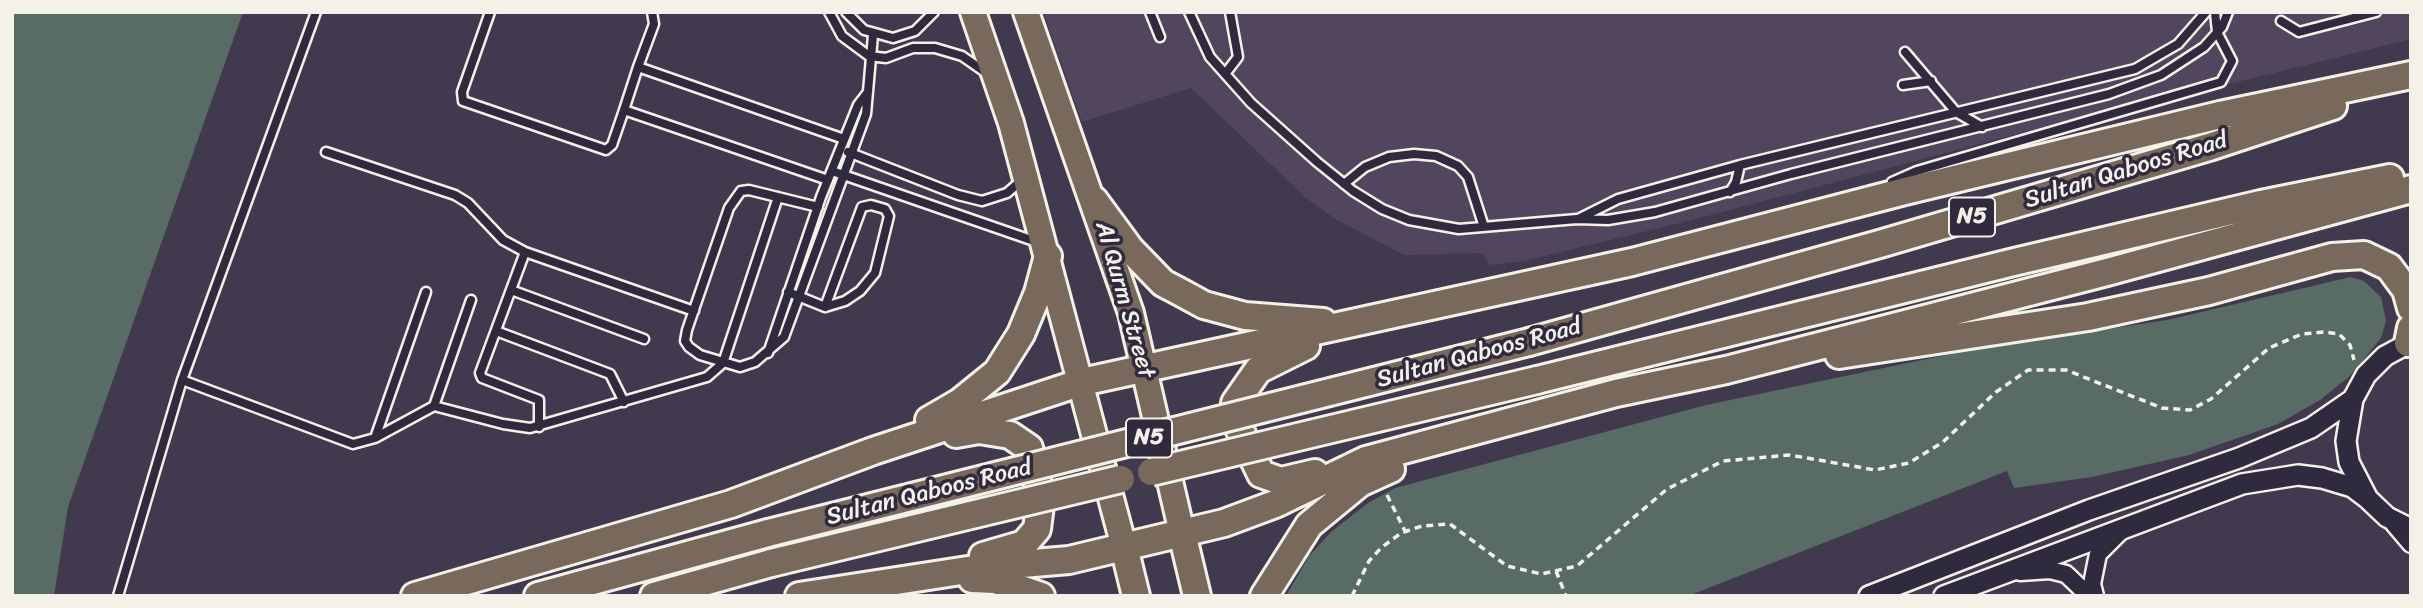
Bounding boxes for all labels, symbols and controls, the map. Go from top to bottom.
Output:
street label: Sultan Qaboos Road [2021,127,2231,215]
road number: N5 [1949,198,1995,236]
street label: Al Qurm Street [1088,218,1160,382]
street label: Sultan Qaboos Road [1374,313,1584,395]
road number: N5 [1126,418,1172,458]
street label: Sultan Qaboos Road [824,454,1034,532]

